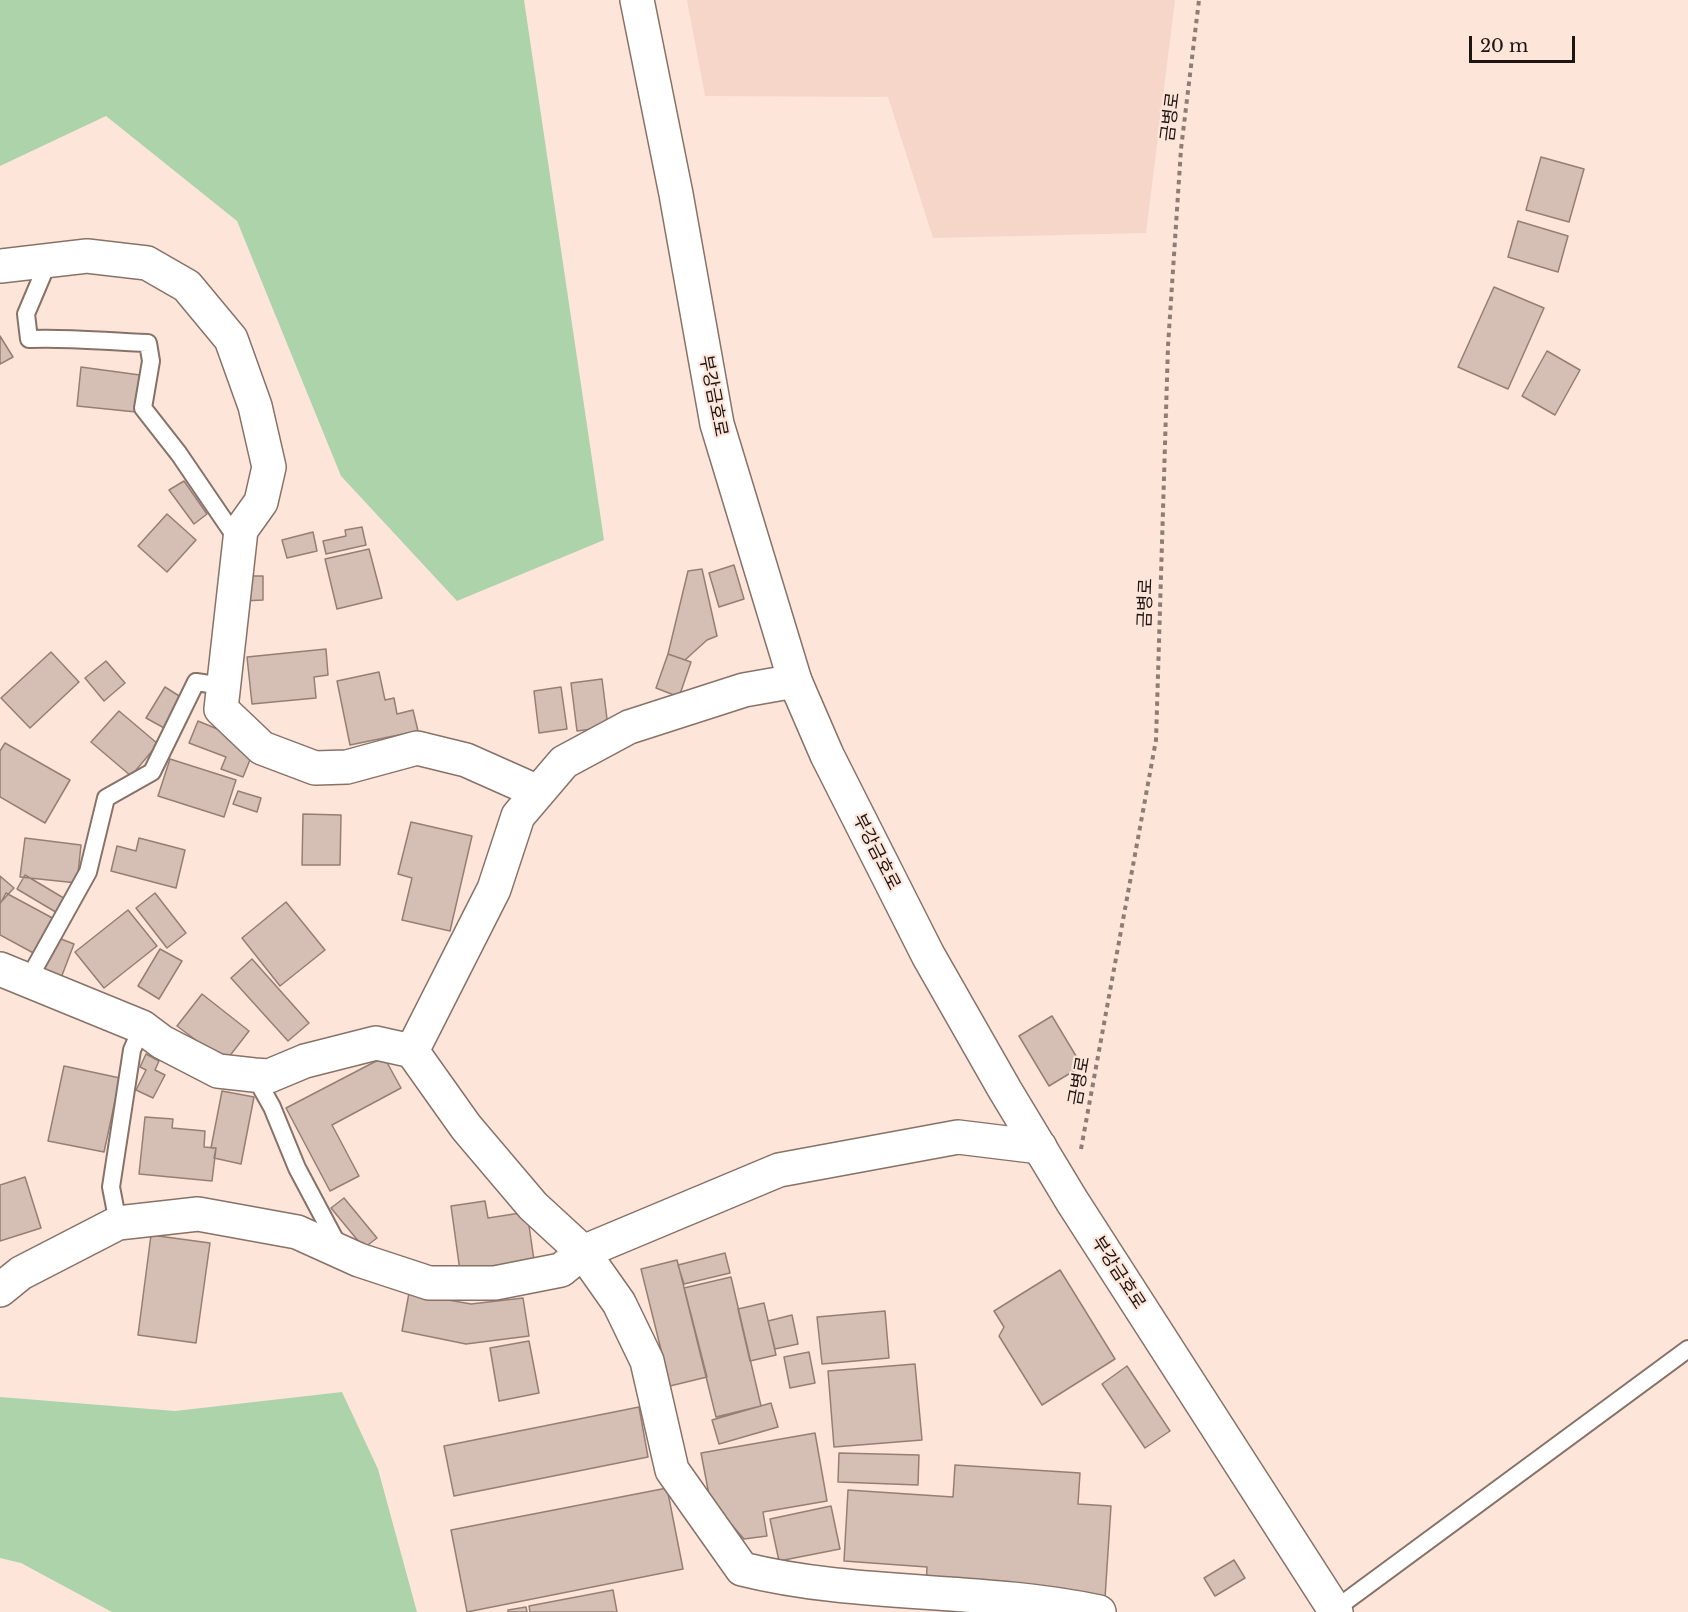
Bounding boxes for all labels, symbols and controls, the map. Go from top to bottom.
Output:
scale bar [1472,24,1578,62]
text: 20 m [1480,35,1528,57]
street label: 금병로 [1157,91,1185,143]
street label: 부강금호로 [694,353,732,439]
street label: 금병로 [1134,578,1158,628]
street label: 부강금호로 [848,810,904,894]
street label: 금병로 [1065,1055,1095,1107]
street label: 부강금호로 [1086,1232,1150,1314]

